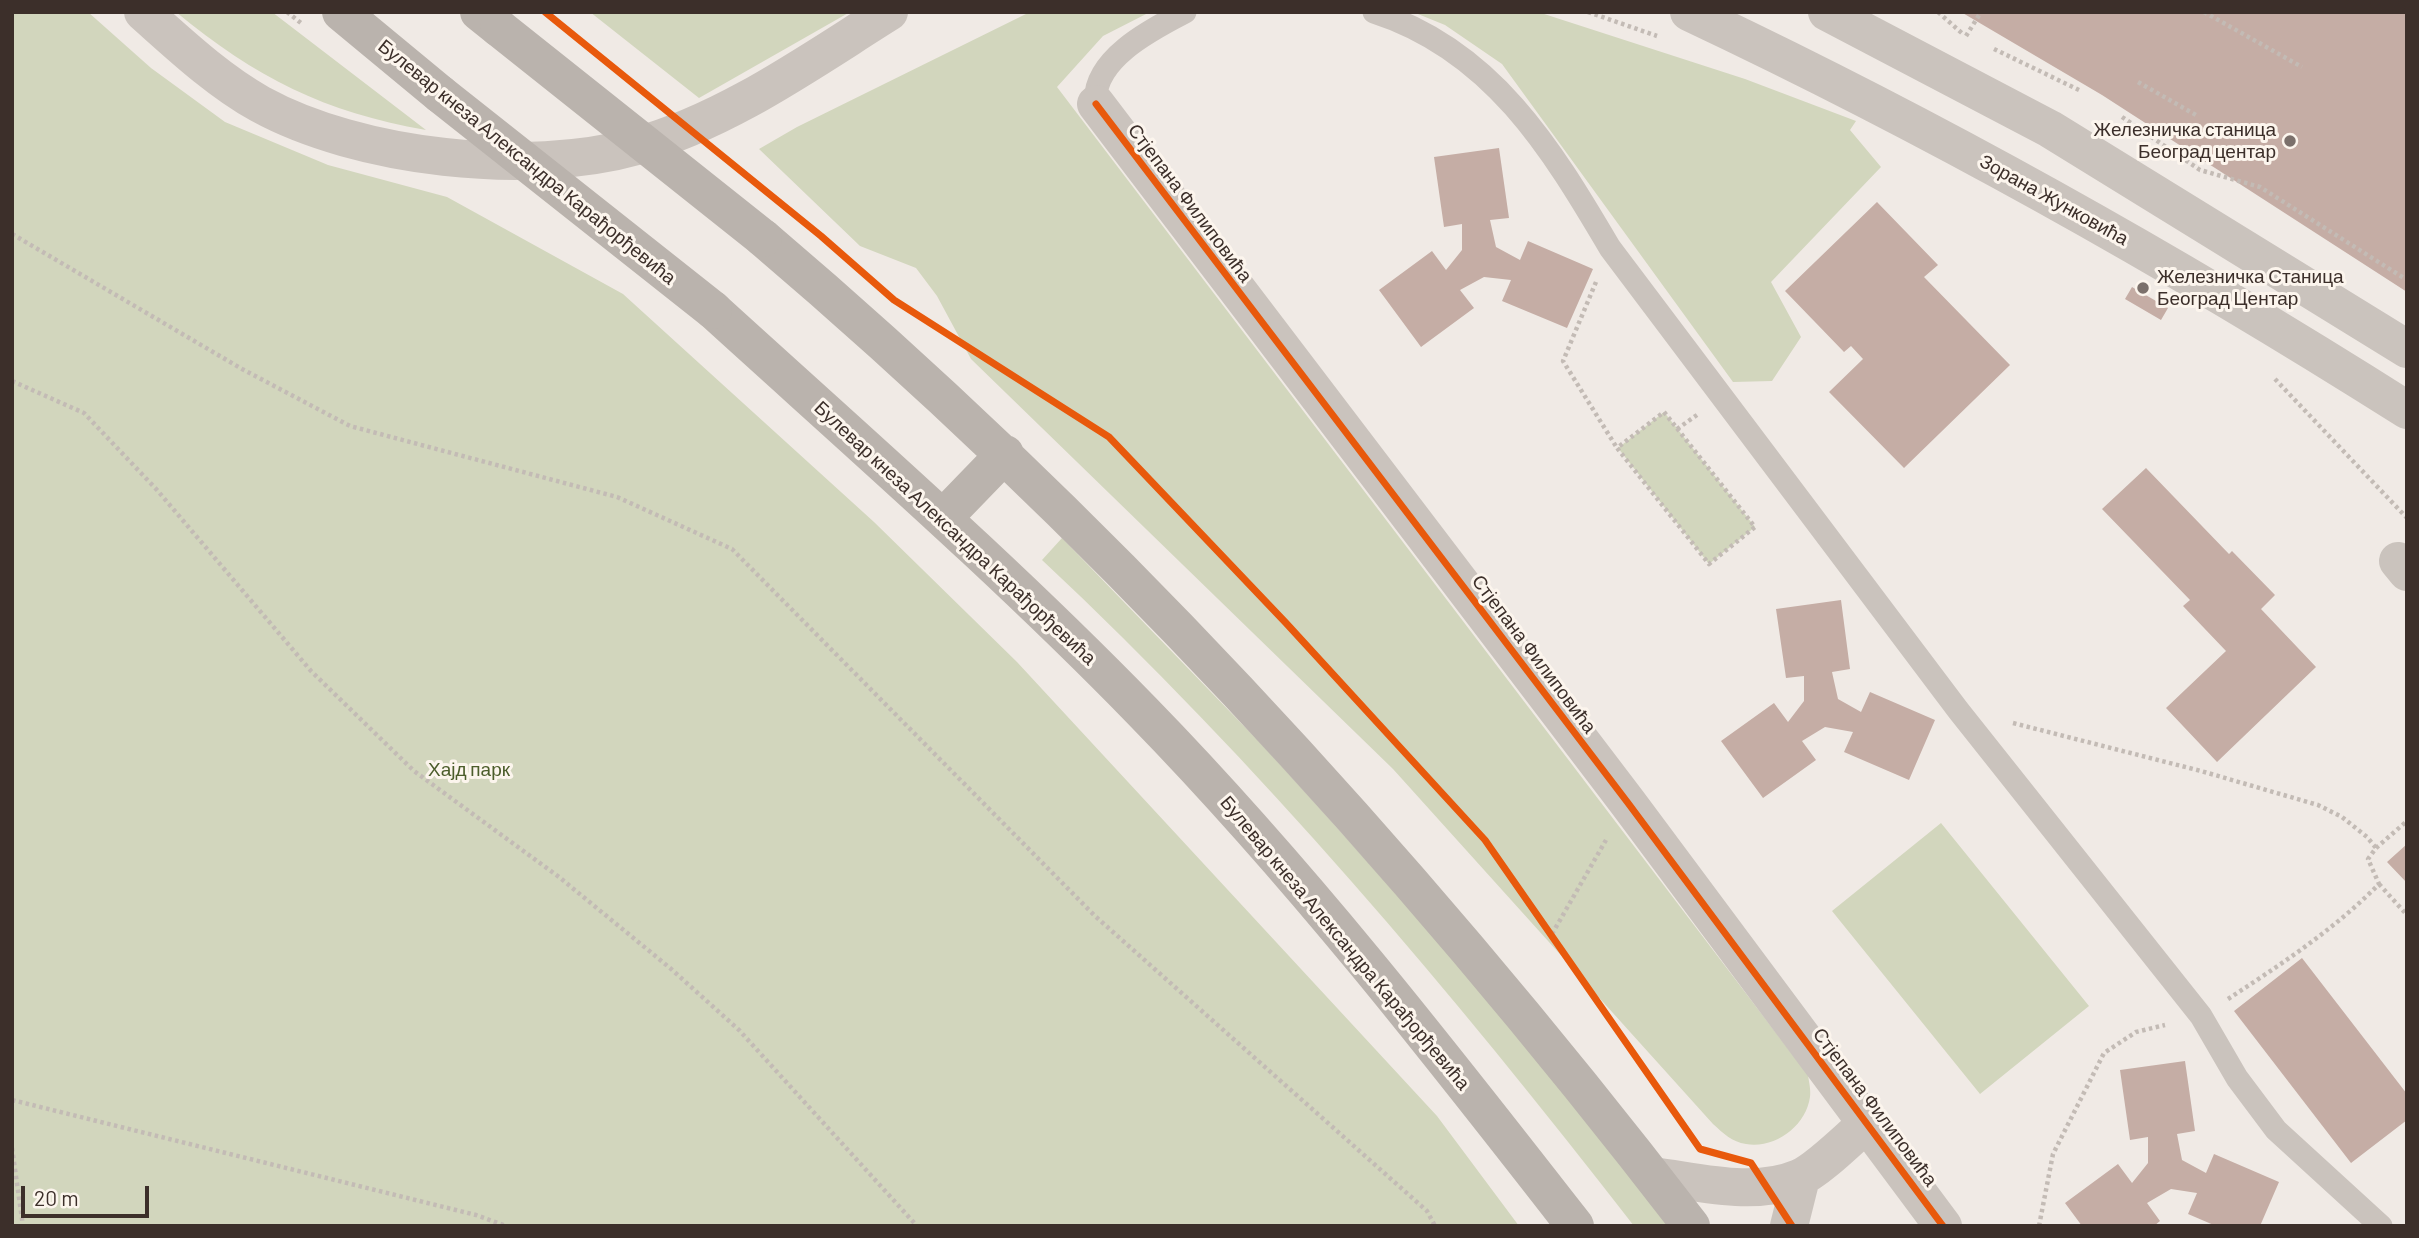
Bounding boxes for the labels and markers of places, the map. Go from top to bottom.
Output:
place label: Железничка станица Београд центар [2094,119,2276,163]
marker: Железничка станица Београд центар [2282,133,2298,149]
place label: Железничка Станица Београд Центар [2157,266,2344,310]
marker: Железничка Станица Београд Центар [2135,280,2151,296]

